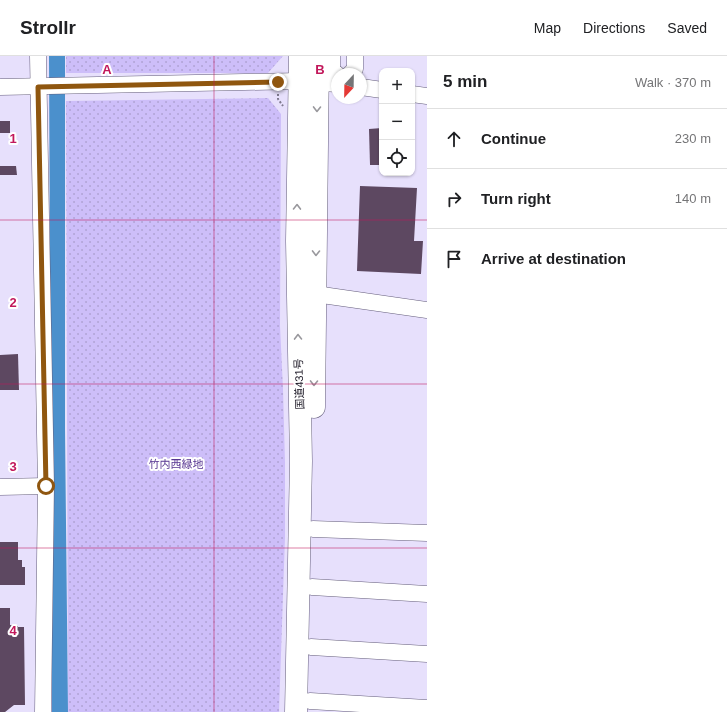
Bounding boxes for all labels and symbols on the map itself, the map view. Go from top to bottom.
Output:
text: A [102,62,112,77]
text: B [315,62,325,77]
north arrow [331,68,367,104]
route end [269,73,287,91]
one-way arrow [313,106,321,112]
text: 1 [9,131,17,146]
one-way arrow [293,204,301,210]
one-way arrow [311,250,320,256]
text: 2 [9,295,17,310]
one-way arrow [294,334,302,340]
street label: 国道431号 [292,358,306,410]
one-way arrow [310,380,318,386]
park label: 竹内西緑地 [149,458,204,470]
text: 3 [9,459,17,474]
route start [37,477,55,495]
text: 4 [9,623,17,638]

